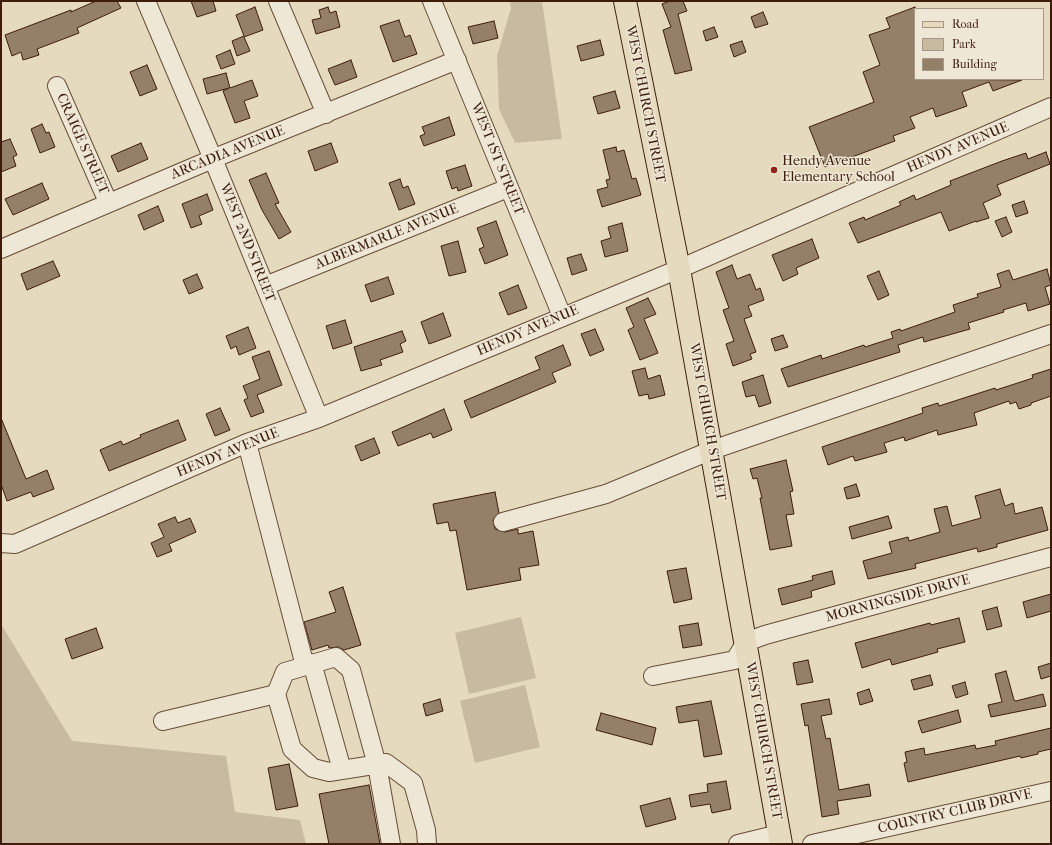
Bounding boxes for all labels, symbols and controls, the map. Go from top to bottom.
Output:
legend [914,8,1044,80]
text: Road [952,17,979,31]
street label: WEST CHURCH STREET [621,24,669,184]
text: Park [952,37,976,51]
text: Building [952,57,997,71]
street label: CRAIGE STREET [52,91,112,197]
street label: WEST 1ST STREET [467,100,527,218]
street label: HENDY AVENUE [905,119,1011,177]
street label: ARCADIA AVENUE [169,122,287,184]
place label: Hendy Avenue Elementary School [782,154,895,186]
marker: Hendy Avenue Elementary School [769,165,779,175]
street label: WEST 2ND STREET [215,181,279,305]
street label: ALBERMARLE AVENUE [313,201,461,273]
street label: HENDY AVENUE [475,302,581,360]
street label: WEST CHURCH STREET [685,342,729,502]
street label: HENDY AVENUE [174,425,282,481]
street label: MORNINGSIDE DRIVE [824,572,972,626]
street label: WEST CHURCH STREET [741,661,785,821]
street label: COUNTRY CLUB DRIVE [876,786,1034,838]

